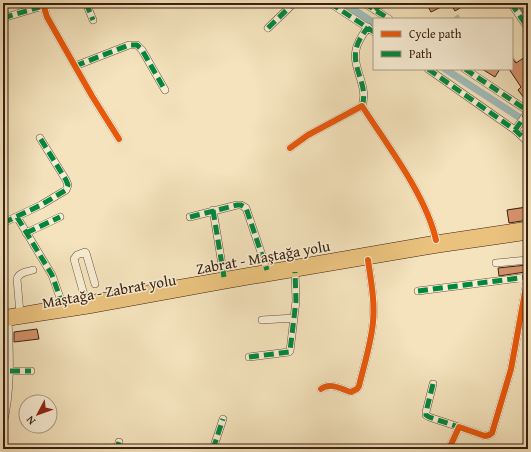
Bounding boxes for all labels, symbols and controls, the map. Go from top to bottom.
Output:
legend [373,18,513,70]
text: Cycle path [409,25,462,42]
text: Path [409,45,432,62]
street label: Zabrat - Maştağa yolu [194,235,333,279]
street label: Maştağa - Zabrat yolu [40,269,179,313]
north arrow [18,394,58,434]
text: N [22,412,39,429]

